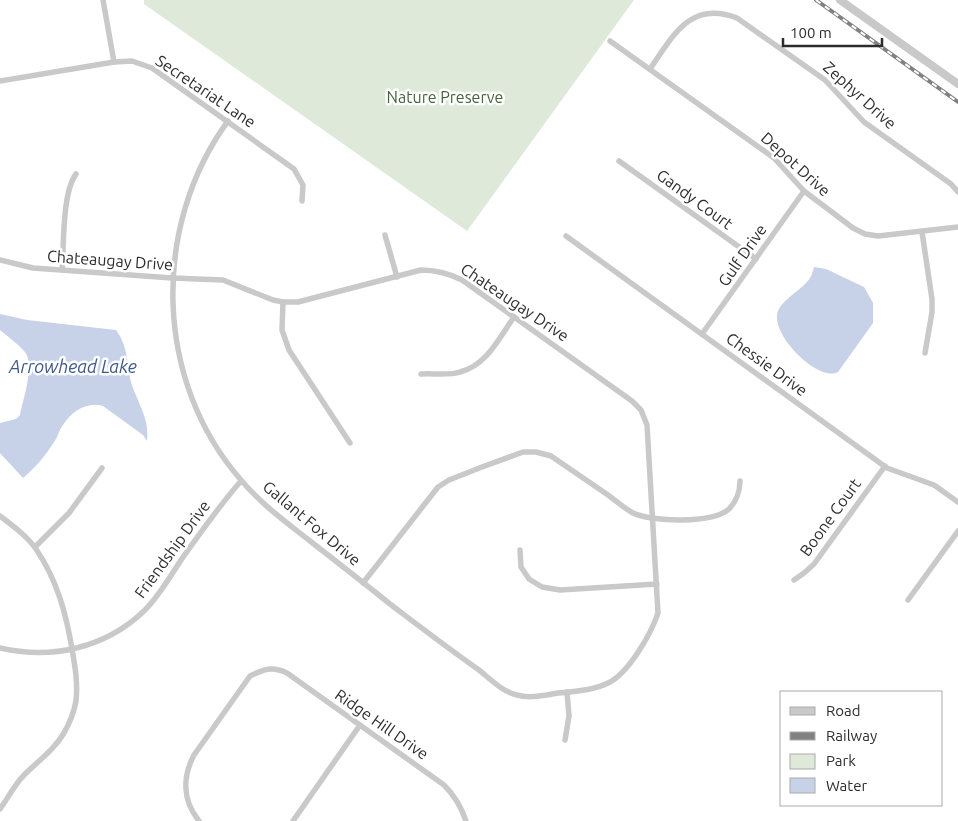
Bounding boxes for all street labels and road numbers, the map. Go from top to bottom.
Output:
street label: Secretariat Lane [153,51,259,131]
street label: Zephyr Drive [820,58,900,132]
street label: Depot Drive [758,128,834,200]
street label: Gandy Court [654,165,737,233]
street label: Gulf Drive [714,221,770,289]
street label: Chateaugay Drive [46,247,174,273]
street label: Chateaugay Drive [458,259,572,345]
street label: Chessie Drive [723,329,811,399]
street label: Boone Court [796,474,864,559]
street label: Gallant Fox Drive [260,477,364,569]
street label: Friendship Drive [131,497,213,601]
street label: Ridge Hill Drive [332,685,432,763]

